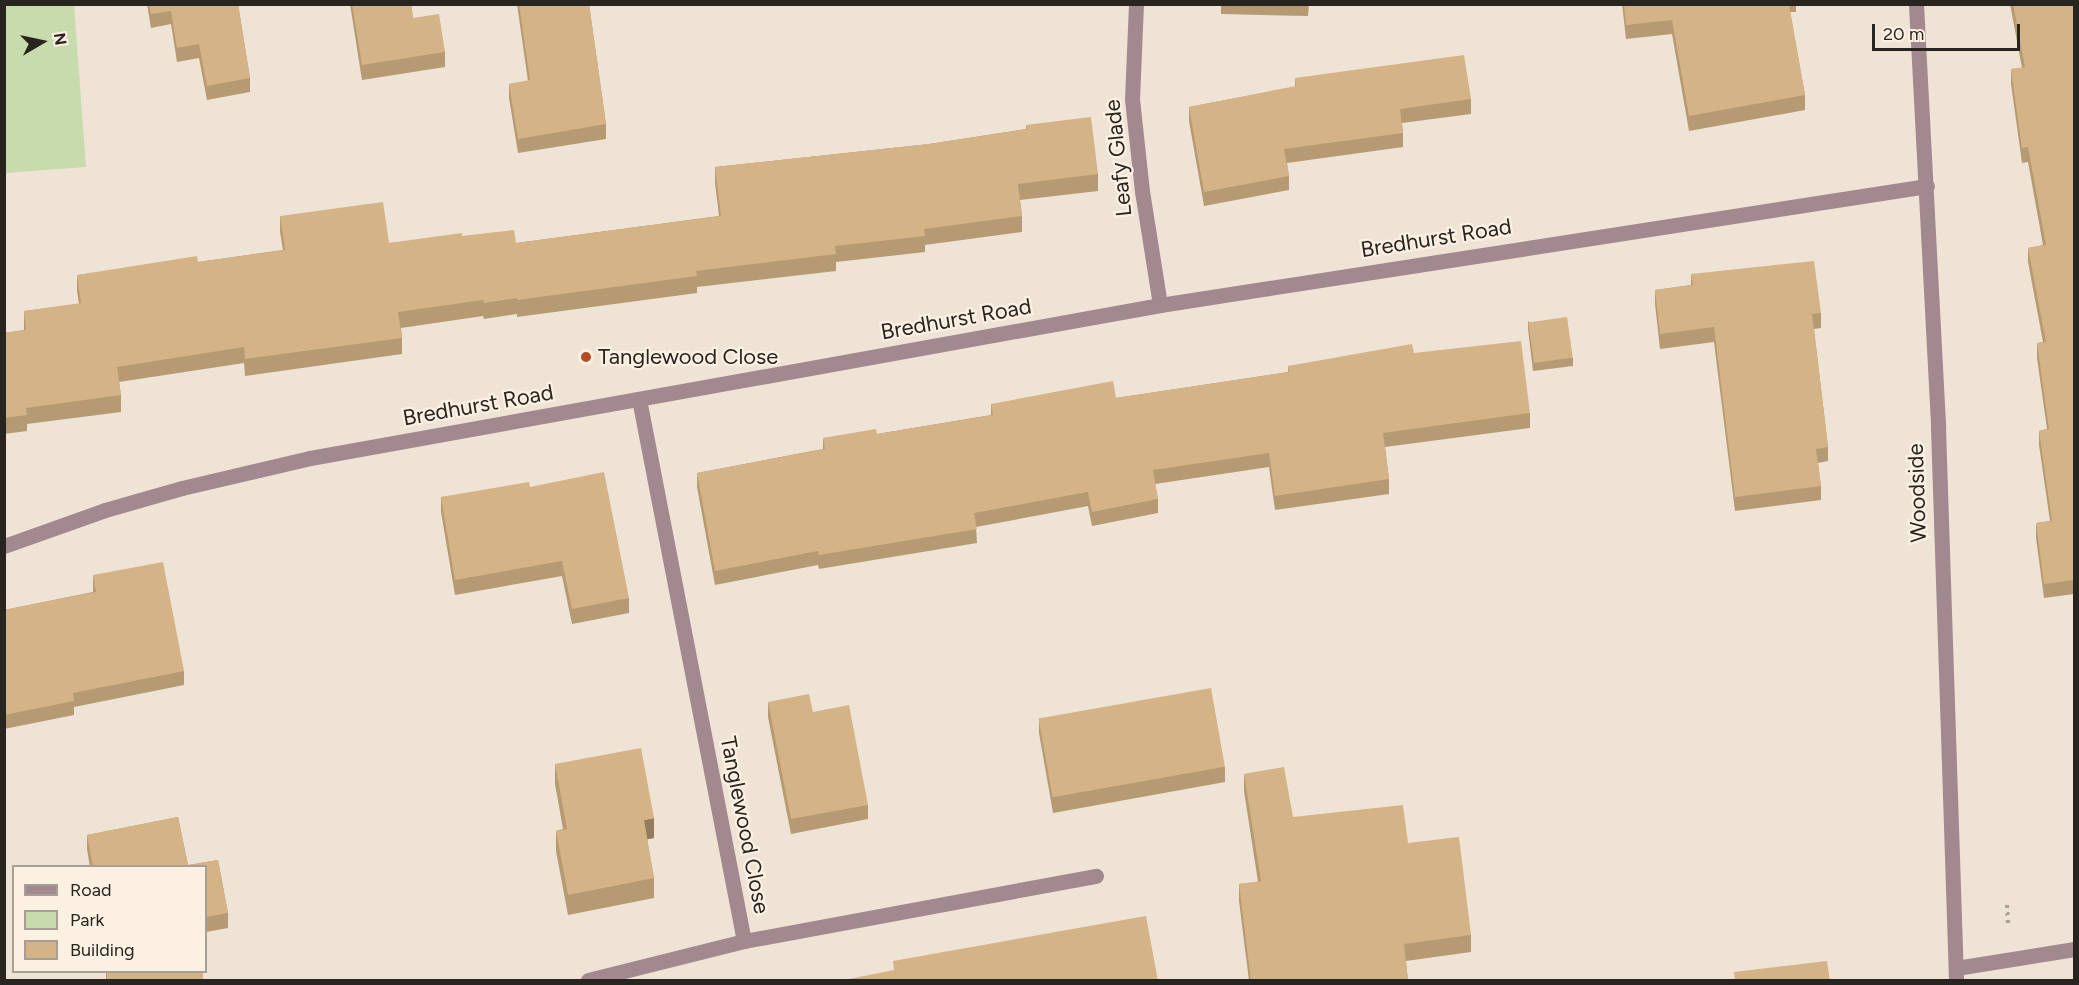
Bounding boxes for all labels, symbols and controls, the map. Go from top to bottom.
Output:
north arrow [12,12,72,72]
scale bar [1875,12,2024,50]
text: 20 m [1883,23,1924,45]
text: N [50,32,71,47]
street label: Leafy Glade [1099,98,1137,218]
street label: Bredhurst Road [1359,213,1513,263]
street label: Bredhurst Road [879,293,1033,345]
place label: Tanglewood Close [598,344,778,370]
marker: Tanglewood Close [579,350,593,364]
street label: Bredhurst Road [401,379,555,431]
street label: Woodside [1902,443,1932,543]
street label: Tanglewood Close [715,734,775,916]
legend [12,865,207,973]
text: Road [70,879,111,901]
text: Park [70,909,104,931]
text: Building [70,939,135,961]

